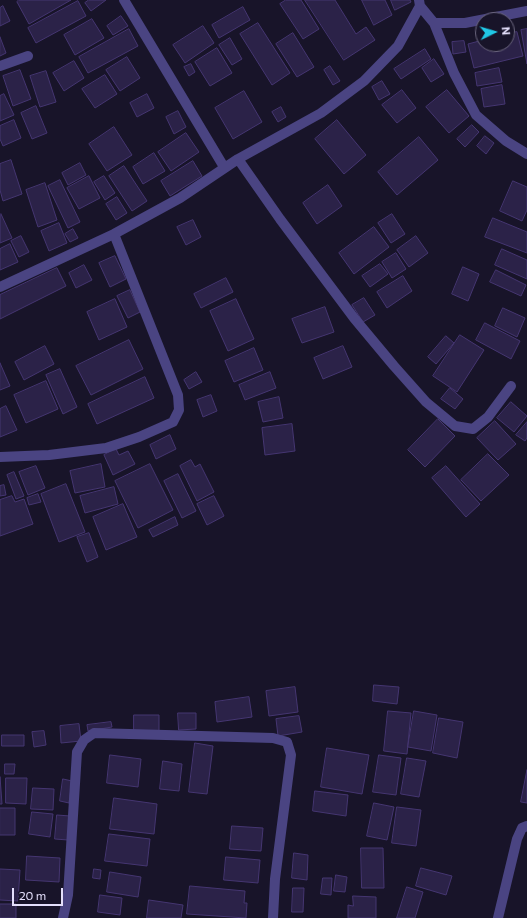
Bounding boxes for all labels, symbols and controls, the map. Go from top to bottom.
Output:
north arrow [475,12,515,52]
text: N [500,26,513,36]
scale bar [14,880,65,906]
text: 20 m [19,888,46,902]

